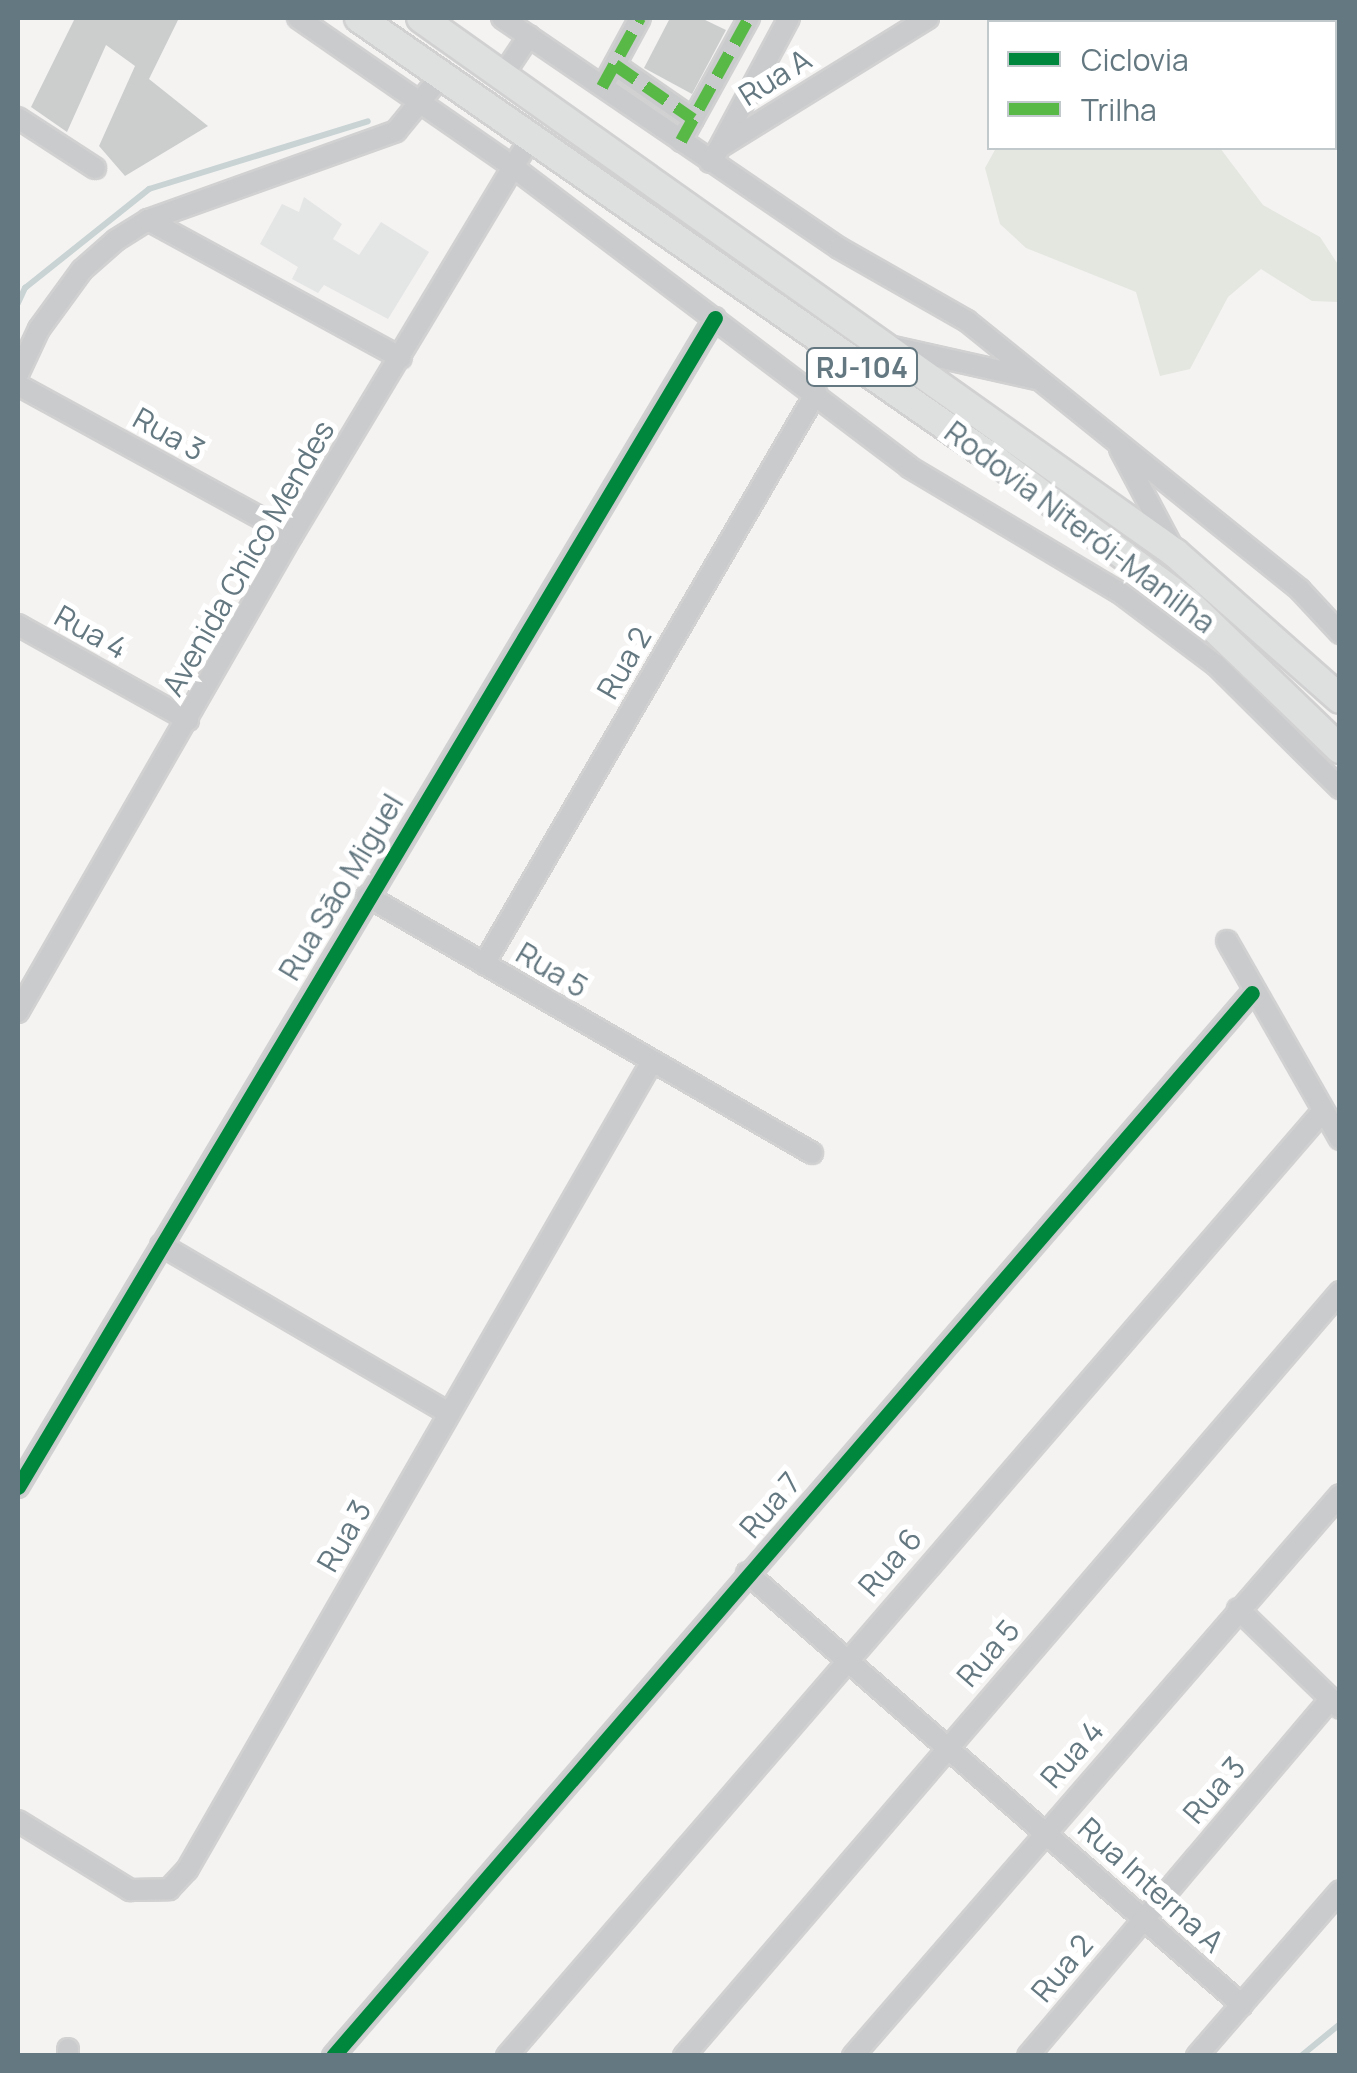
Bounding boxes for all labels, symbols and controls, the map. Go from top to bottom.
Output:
legend [987,20,1337,150]
text: Ciclovia [1081,39,1189,80]
street label: Rua A [732,41,818,113]
text: Trilha [1081,89,1157,130]
road number: RJ-104 [804,344,920,390]
street label: Rua 3 [127,400,211,468]
street label: Avenida Chico Mendes [154,414,342,702]
street label: Rodovia Niterói-Manilha [938,414,1222,640]
street label: Rua 4 [49,598,133,666]
street label: Rua 2 [589,621,659,705]
street label: Rua São Miguel [271,787,411,987]
street label: Rua 5 [510,935,594,1005]
street label: Rua 7 [732,1465,808,1545]
street label: Rua 3 [309,1494,379,1578]
street label: Rua 6 [851,1521,929,1603]
street label: Rua 5 [949,1612,1027,1694]
street label: Rua 4 [1033,1713,1111,1795]
street label: Rua 3 [1175,1750,1253,1830]
street label: Rua Interna A [1071,1810,1231,1960]
street label: Rua 2 [1024,1927,1100,2009]

